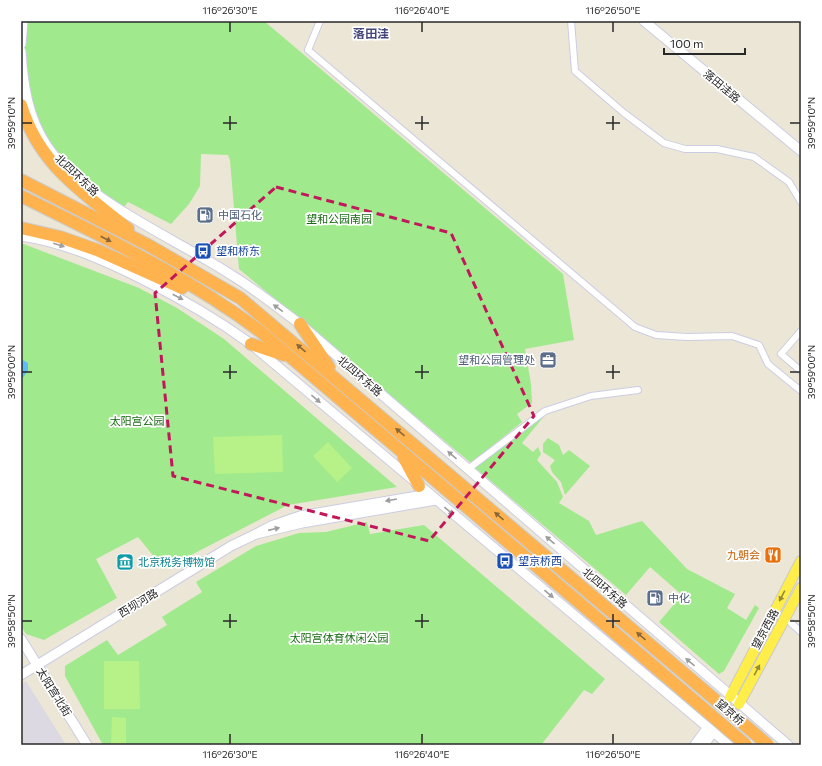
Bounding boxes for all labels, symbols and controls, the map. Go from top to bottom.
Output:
text: 116°26'30"E [203,4,257,16]
text: 116°26'40"E [394,4,450,16]
text: 116°26'50"E [586,4,640,16]
district label: 落田洼 [353,26,389,40]
scale bar [664,30,745,56]
text: 100 m [670,36,704,50]
street label: 落田洼路 [701,66,743,105]
text: 39°59'10"N [5,97,17,149]
text: 39°59'10"N [805,97,817,149]
street label: 北四环东路 [53,151,102,198]
fuel station icon: 中国石化 [195,205,215,225]
place label: 中国石化 [218,208,262,221]
park label: 望和公园南园 [306,212,372,225]
one-way arrow [100,236,112,242]
bus stop icon: 望和桥东 [193,241,213,261]
one-way arrow [53,243,65,249]
place label: 望和桥东 [216,244,260,257]
one-way arrow [172,294,184,300]
one-way arrow [272,304,283,312]
one-way arrow [296,344,306,353]
text: 39°59'00"N [5,345,17,399]
text: 39°59'00"N [805,345,817,399]
office icon: 望和公园管理处 [538,350,558,370]
street label: 北四环东路 [335,353,385,399]
place label: 望和公园管理处 [458,353,535,366]
one-way arrow [311,394,321,403]
park label: 太阳宫公园 [110,414,165,427]
one-way arrow [395,428,405,437]
one-way arrow [446,450,457,459]
one-way arrow [385,498,397,504]
one-way arrow [444,506,455,515]
one-way arrow [494,512,505,521]
one-way arrow [267,526,280,532]
one-way arrow [545,535,555,544]
restaurant icon: 九朝会 [763,545,783,565]
place label: 九朝会 [727,548,760,561]
bus stop icon: 望京桥西 [495,551,515,571]
museum icon: 北京税务博物馆 [115,552,135,572]
place label: 望京桥西 [518,554,562,567]
place label: 北京税务博物馆 [138,555,215,568]
street label: 北四环东路 [580,565,630,611]
street label: 西坝河路 [116,586,160,619]
fuel station icon: 中化 [645,588,665,608]
one-way arrow [543,590,554,599]
one-way arrow [779,590,786,601]
place label: 中化 [668,591,690,604]
text: 39°58'50"N [5,594,17,648]
text: 39°58'50"N [805,594,817,648]
street label: 望京西路 [748,606,781,651]
park label: 太阳宫体育休闲公园 [290,631,389,644]
one-way arrow [636,632,647,641]
one-way arrow [685,657,696,666]
one-way arrow [754,664,760,676]
street label: 太阳宫北街 [34,665,75,719]
street label: 望京桥 [714,696,747,727]
text: 116°26'30"E [203,748,257,760]
text: 116°26'40"E [394,748,450,760]
text: 116°26'50"E [586,748,640,760]

